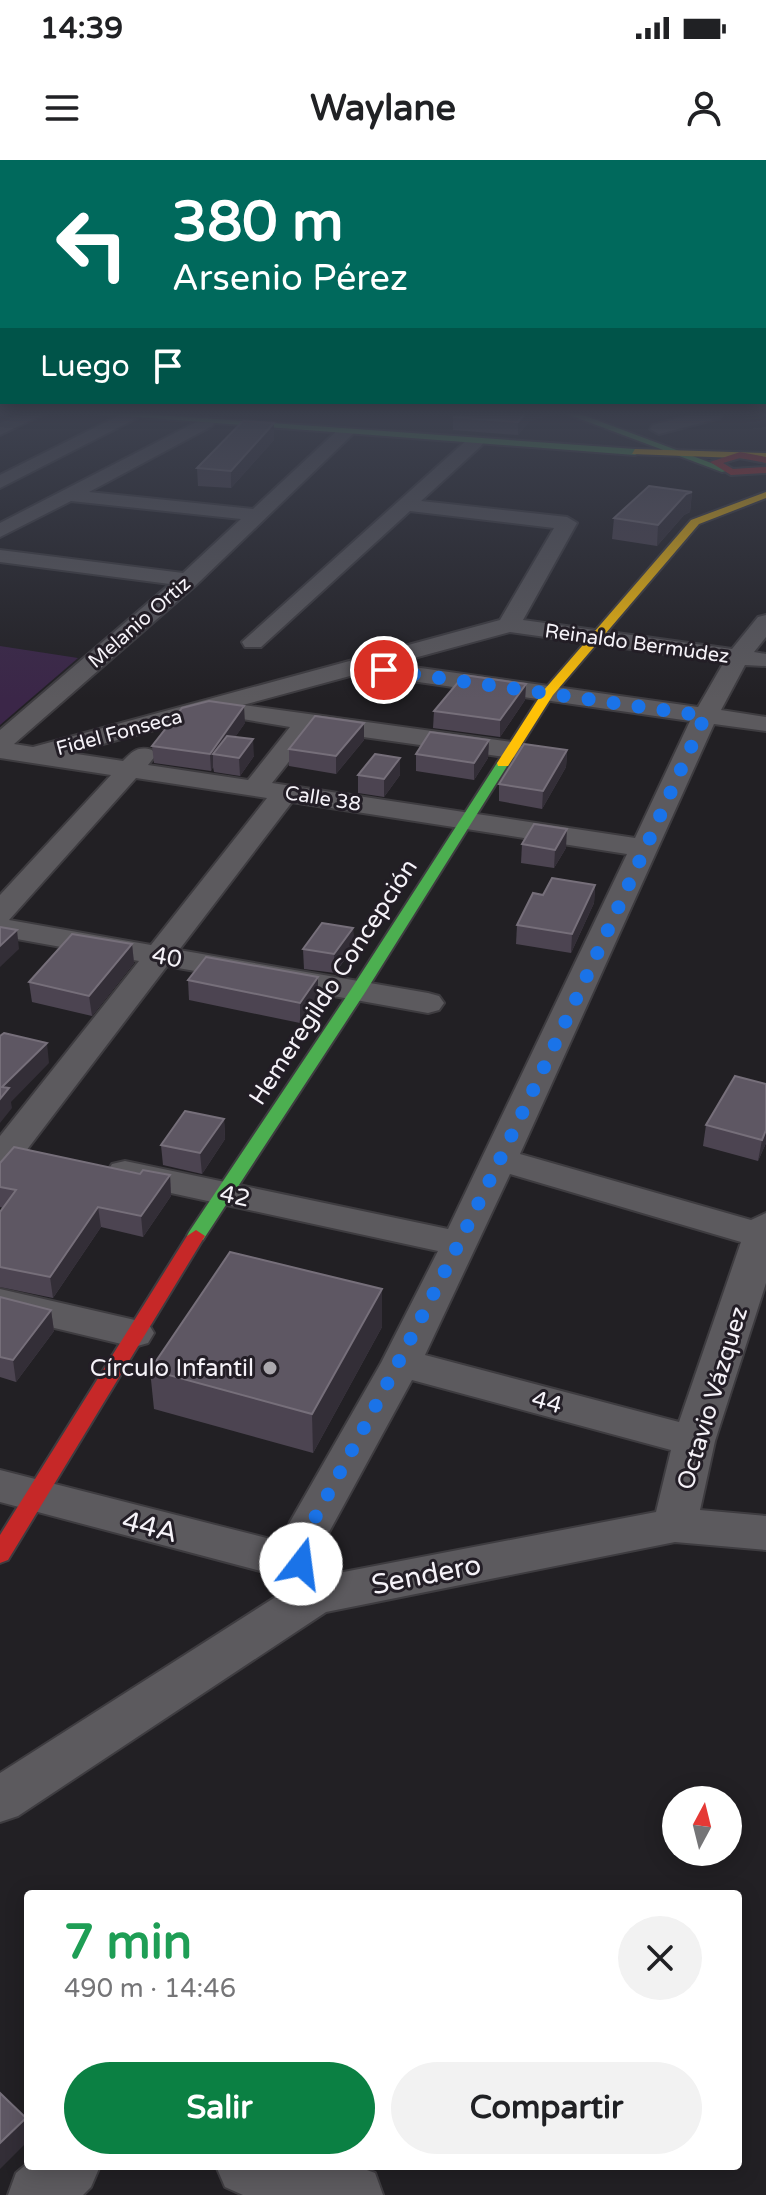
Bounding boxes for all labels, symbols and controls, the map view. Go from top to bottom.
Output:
text: 14:39 [40,10,123,47]
icon: menu [40,86,84,130]
icon: person [682,86,726,130]
text: Waylane [310,87,456,130]
text: 380 m [172,189,343,256]
icon: left [40,192,144,296]
text: Arsenio Pérez [172,257,408,300]
icon: arrive [146,344,190,388]
text: Luego [40,348,130,385]
street label: Melanio Ortiz [84,572,196,674]
street label: Reinaldo Bermúdez [543,619,731,669]
pin [350,636,418,704]
icon: arrive [362,648,406,692]
street label: Fidel Fonseca [54,705,185,761]
street label: Calle 38 [283,781,363,817]
street label: Hemeregildo Concepción [243,854,424,1111]
street label: 40 [150,941,184,974]
street label: 42 [217,1179,253,1214]
street label: Octavio Vázquez [671,1303,754,1493]
place label: Círculo Infantil [90,1354,254,1383]
marker: Círculo Infantil [261,1359,279,1377]
street label: 44 [529,1385,565,1420]
street label: 44A [118,1504,181,1550]
position arrow [259,1522,343,1606]
street label: Sendero [368,1548,484,1602]
north arrow [662,1786,742,1866]
map controls [662,1786,742,1866]
text: 7 min [64,1914,192,1972]
button: close [618,1916,702,2000]
text: 490 m · 14:46 [64,1973,236,2004]
button: Salir [64,2062,375,2154]
button: Compartir [391,2062,702,2154]

